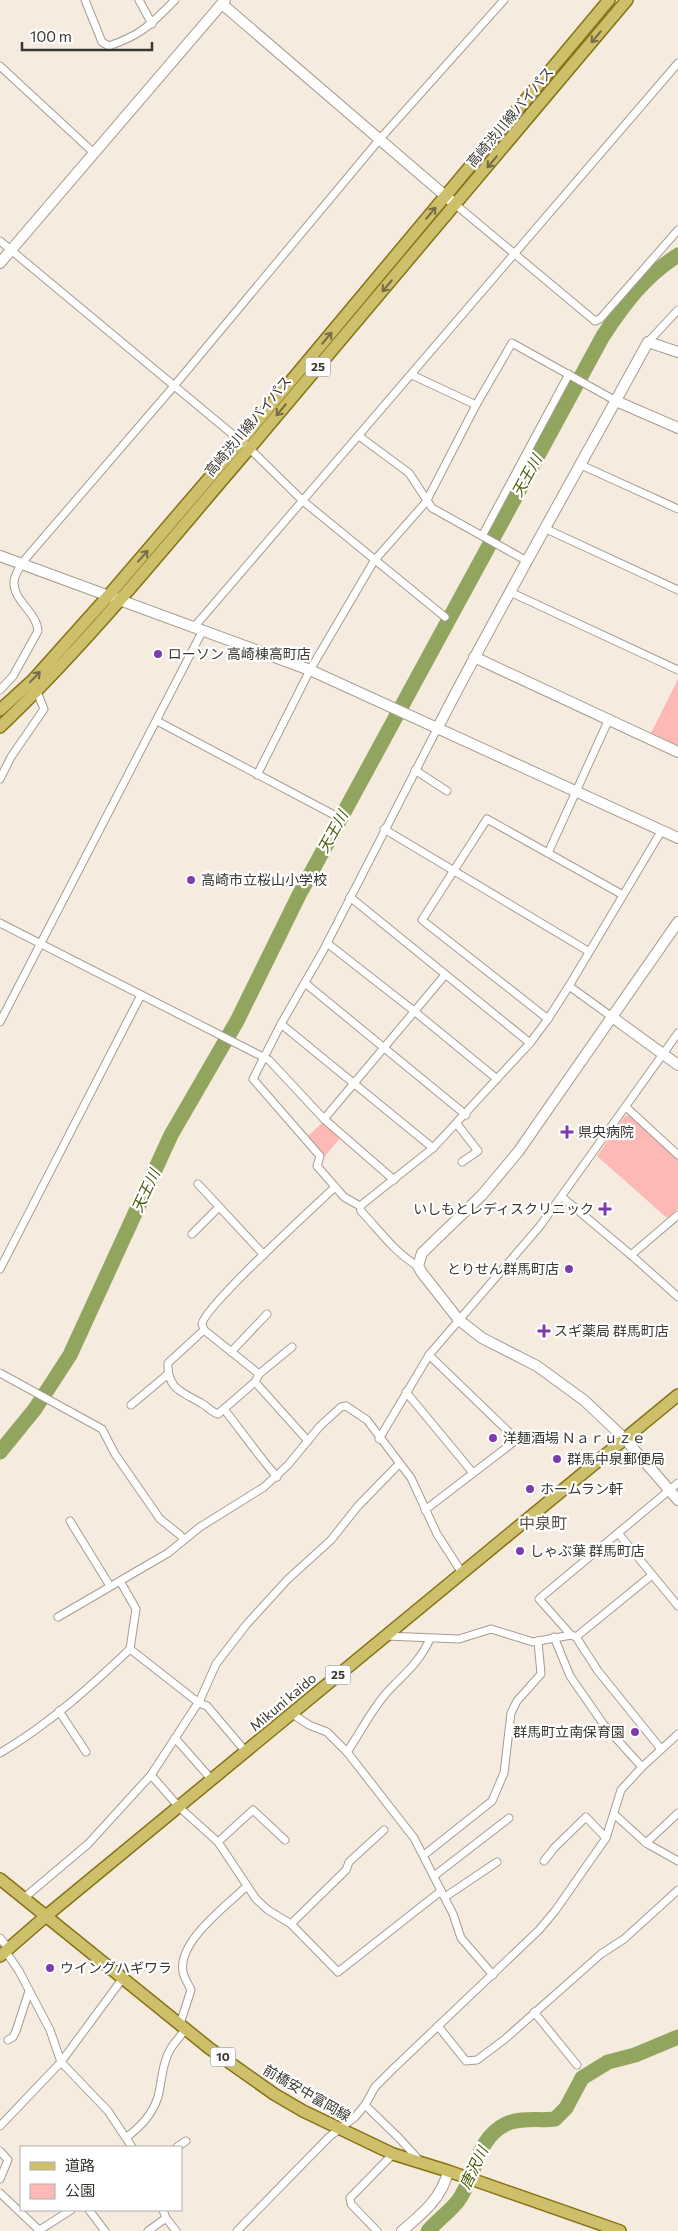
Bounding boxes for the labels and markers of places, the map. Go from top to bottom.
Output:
place label: ローソン 高崎棟高町店 [168,645,311,662]
marker: ローソン 高崎棟高町店 [152,648,164,660]
place label: 高崎市立桜山小学校 [201,871,327,888]
marker: 高崎市立桜山小学校 [185,874,197,886]
place label: 県央病院 [578,1123,634,1140]
marker: 県央病院 [560,1125,574,1139]
place label: いしもとレディスクリニック [413,1200,594,1217]
marker: いしもとレディスクリニック [598,1202,612,1216]
place label: とりせん群馬町店 [447,1260,559,1277]
marker: とりせん群馬町店 [563,1263,575,1275]
place label: スギ薬局 群馬町店 [554,1322,669,1339]
marker: スギ薬局 群馬町店 [538,1325,550,1337]
place label: 洋麺酒場 Ｎａｒｕｚｅ [503,1429,646,1446]
marker: 洋麺酒場 Ｎａｒｕｚｅ [487,1432,499,1444]
place label: 群馬中泉郵便局 [567,1450,665,1467]
marker: 群馬中泉郵便局 [551,1453,563,1465]
place label: ホームラン軒 [540,1480,623,1497]
marker: ホームラン軒 [524,1483,536,1495]
place label: しゃぶ葉 群馬町店 [530,1542,645,1559]
marker: しゃぶ葉 群馬町店 [514,1545,526,1557]
place label: 群馬町立南保育園 [513,1723,625,1740]
marker: 群馬町立南保育園 [629,1726,641,1738]
place label: ウイングハギワラ [60,1959,172,1976]
marker: ウイングハギワラ [44,1962,56,1974]

